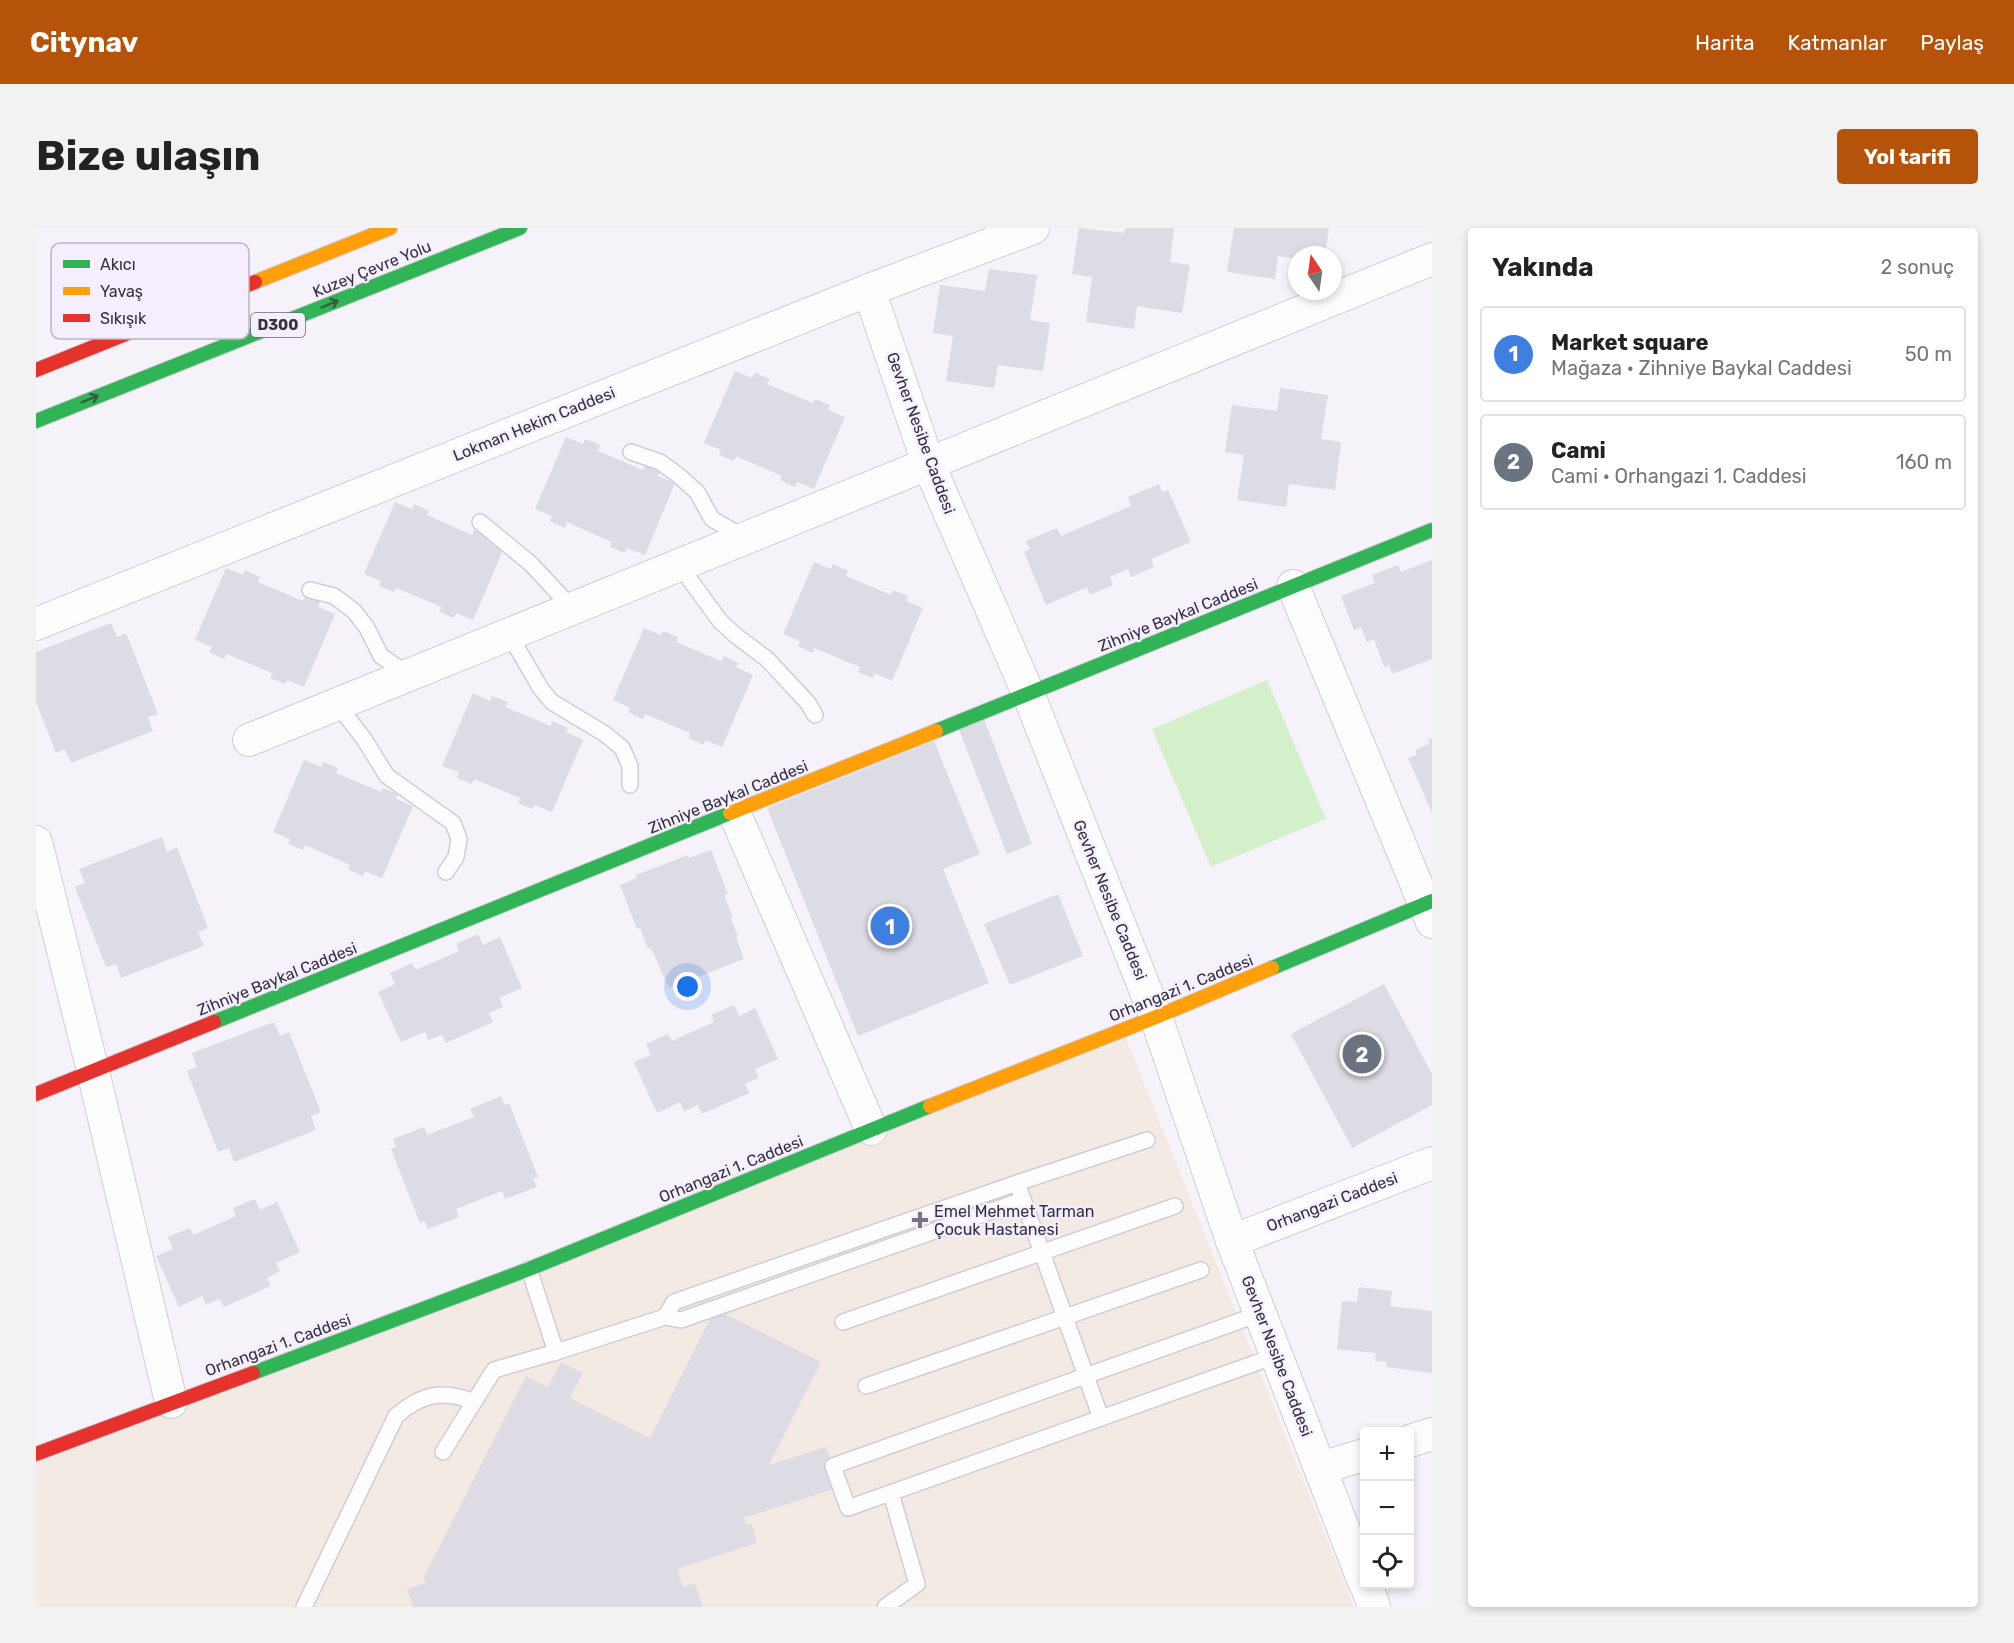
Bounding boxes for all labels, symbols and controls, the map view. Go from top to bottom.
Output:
text: Citynav [30,26,138,59]
text: Harita [1695,30,1755,55]
text: Katmanlar [1788,30,1887,55]
text: Paylaş [1920,30,1984,55]
button: Yol tarifi [1837,129,1978,184]
text: Bize ulaşın [36,131,260,181]
street label: Kuzey Çevre Yolu [310,237,434,301]
legend [51,243,249,339]
north arrow [1288,246,1342,300]
text: Yakında [1492,252,1594,283]
text: Akıcı [100,255,136,274]
text: 2 sonuç [1880,255,1954,279]
text: Yavaş [100,282,143,301]
one-way arrow [320,298,339,309]
text: Sıkışık [100,309,147,328]
road number: D300 [251,313,305,337]
text: Market square [1551,329,1709,356]
text: 1 [1509,342,1518,366]
text: 50 m [1905,342,1952,366]
street label: Gevher Nesibe Caddesi [883,349,959,517]
text: Mağaza · Zihniye Baykal Caddesi [1551,356,1852,380]
street label: Lokman Hekim Caddesi [450,383,618,465]
one-way arrow [81,393,99,404]
text: Cami [1551,437,1606,464]
text: 2 [1507,450,1520,474]
text: 160 m [1896,450,1952,474]
text: Cami · Orhangazi 1. Caddesi [1551,464,1807,488]
street label: Zihniye Baykal Caddesi [1095,574,1261,656]
street label: Zihniye Baykal Caddesi [645,756,811,838]
street label: Gevher Nesibe Caddesi [1069,817,1151,983]
pin: 1 [870,904,910,948]
street label: Zihniye Baykal Caddesi [194,938,360,1020]
street label: Orhangazi 1. Caddesi [1106,950,1256,1026]
your location [673,972,702,1001]
pin: 2 [1342,1032,1382,1076]
street label: Orhangazi 1. Caddesi [656,1131,806,1207]
street label: Orhangazi Caddesi [1264,1168,1400,1236]
place label: Emel Mehmet Tarman Çocuk Hastanesi [934,1202,1094,1239]
marker: Emel Mehmet Tarman Çocuk Hastanesi [911,1211,929,1229]
street label: Gevher Nesibe Caddesi [1238,1273,1316,1439]
street label: Orhangazi 1. Caddesi [202,1310,354,1380]
map controls [1360,1427,1414,1589]
button: + [1360,1427,1414,1481]
button: − [1360,1481,1414,1535]
button: locate [1360,1535,1414,1589]

